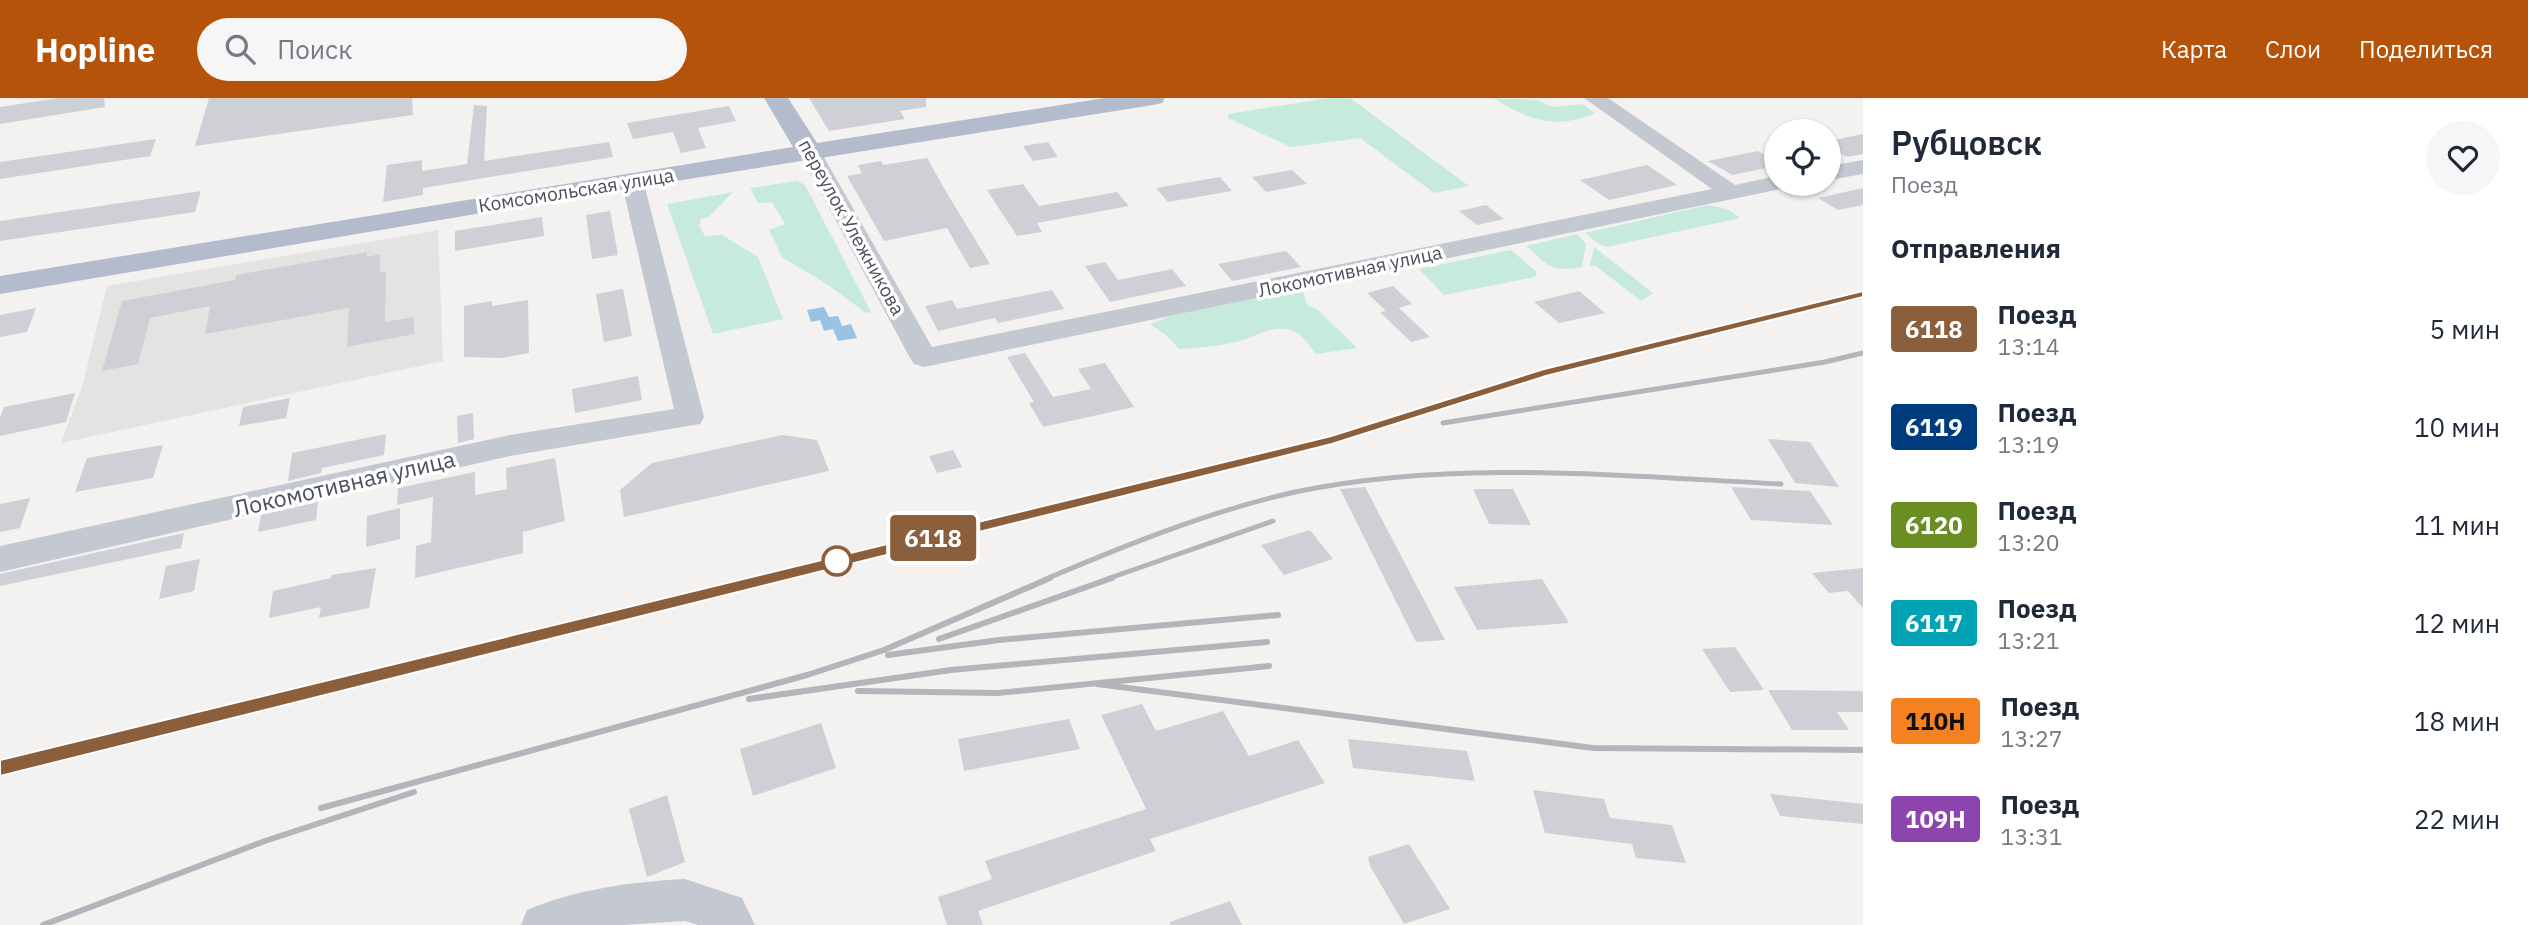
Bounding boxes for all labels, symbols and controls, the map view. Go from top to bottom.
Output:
search box [197,18,687,81]
text: Hopline [35,28,155,71]
icon: search [221,30,259,68]
text: Поиск [277,32,352,66]
text: Карта [2161,33,2227,65]
text: Слои [2265,33,2321,65]
text: Поделиться [2359,33,2493,65]
map controls [1764,119,1841,196]
button: locate [1764,119,1841,196]
text: Рубцовск [1891,121,2042,164]
button: heart [2426,121,2500,195]
street label: переулок Улежникова [794,135,910,319]
street label: Комсомольская улица [476,163,676,217]
text: Поезд [1891,169,1958,199]
text: Отправления [1891,231,2061,265]
street label: Локомотивная улица [1256,240,1444,302]
text: Поезд [1998,297,2076,331]
text: 5 мин [2430,312,2500,346]
text: 6118 [1905,313,1963,345]
text: 13:14 [1998,331,2060,361]
text: Поезд [1998,395,2076,429]
text: 10 мин [2414,410,2500,444]
text: 6119 [1905,411,1963,443]
text: 13:19 [1998,429,2060,459]
street label: Локомотивная улица [230,443,458,523]
text: Поезд [1998,493,2076,527]
text: 11 мин [2414,508,2500,542]
text: 6120 [1905,509,1963,541]
line badge: 6118 [884,515,982,561]
text: 6118 [904,522,962,554]
text: 13:20 [1998,527,2060,557]
unlabelled marker [822,546,852,576]
text: Поезд [1998,591,2076,625]
text: 12 мин [2414,606,2500,640]
text: 6117 [1905,607,1963,639]
text: 13:21 [1998,625,2060,655]
text: Поезд [2001,689,2079,723]
text: 18 мин [2414,704,2500,738]
text: 110Н [1905,705,1966,737]
text: 13:27 [2001,723,2063,753]
text: Поезд [2001,787,2079,821]
text: 22 мин [2414,802,2500,836]
text: 109Н [1905,803,1966,835]
text: 13:31 [2001,821,2063,851]

